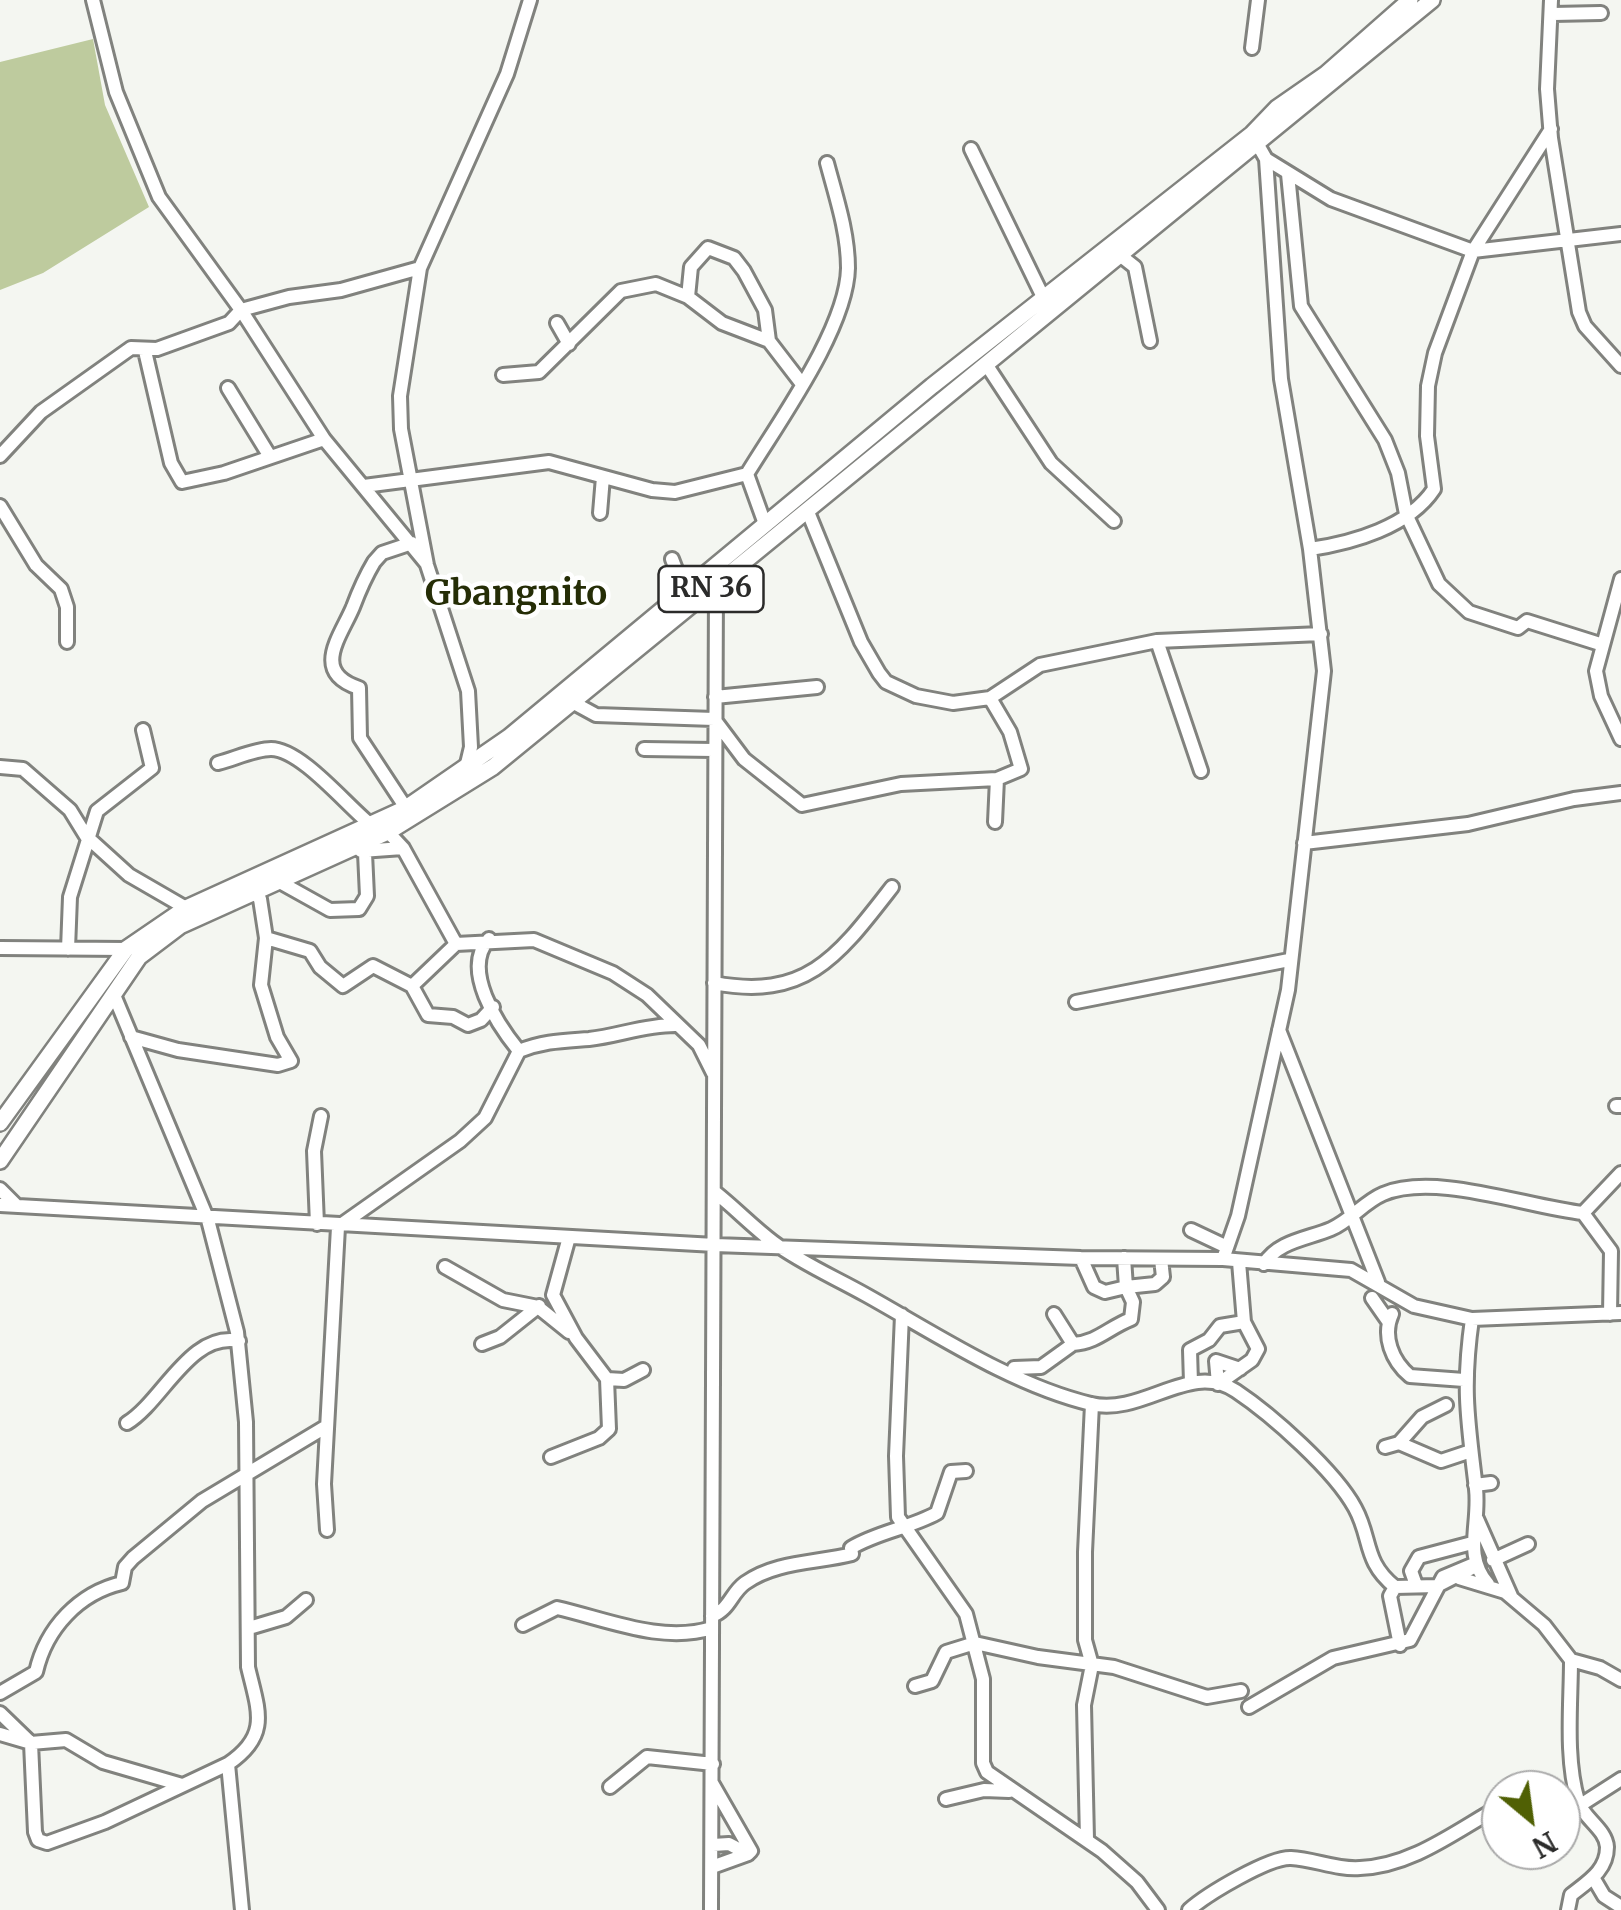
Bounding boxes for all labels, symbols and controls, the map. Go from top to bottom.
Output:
road number: RN 36 [658,566,764,612]
district label: Gbangnito [425,574,607,616]
north arrow [1481,1770,1581,1870]
text: N [1526,1823,1563,1866]

